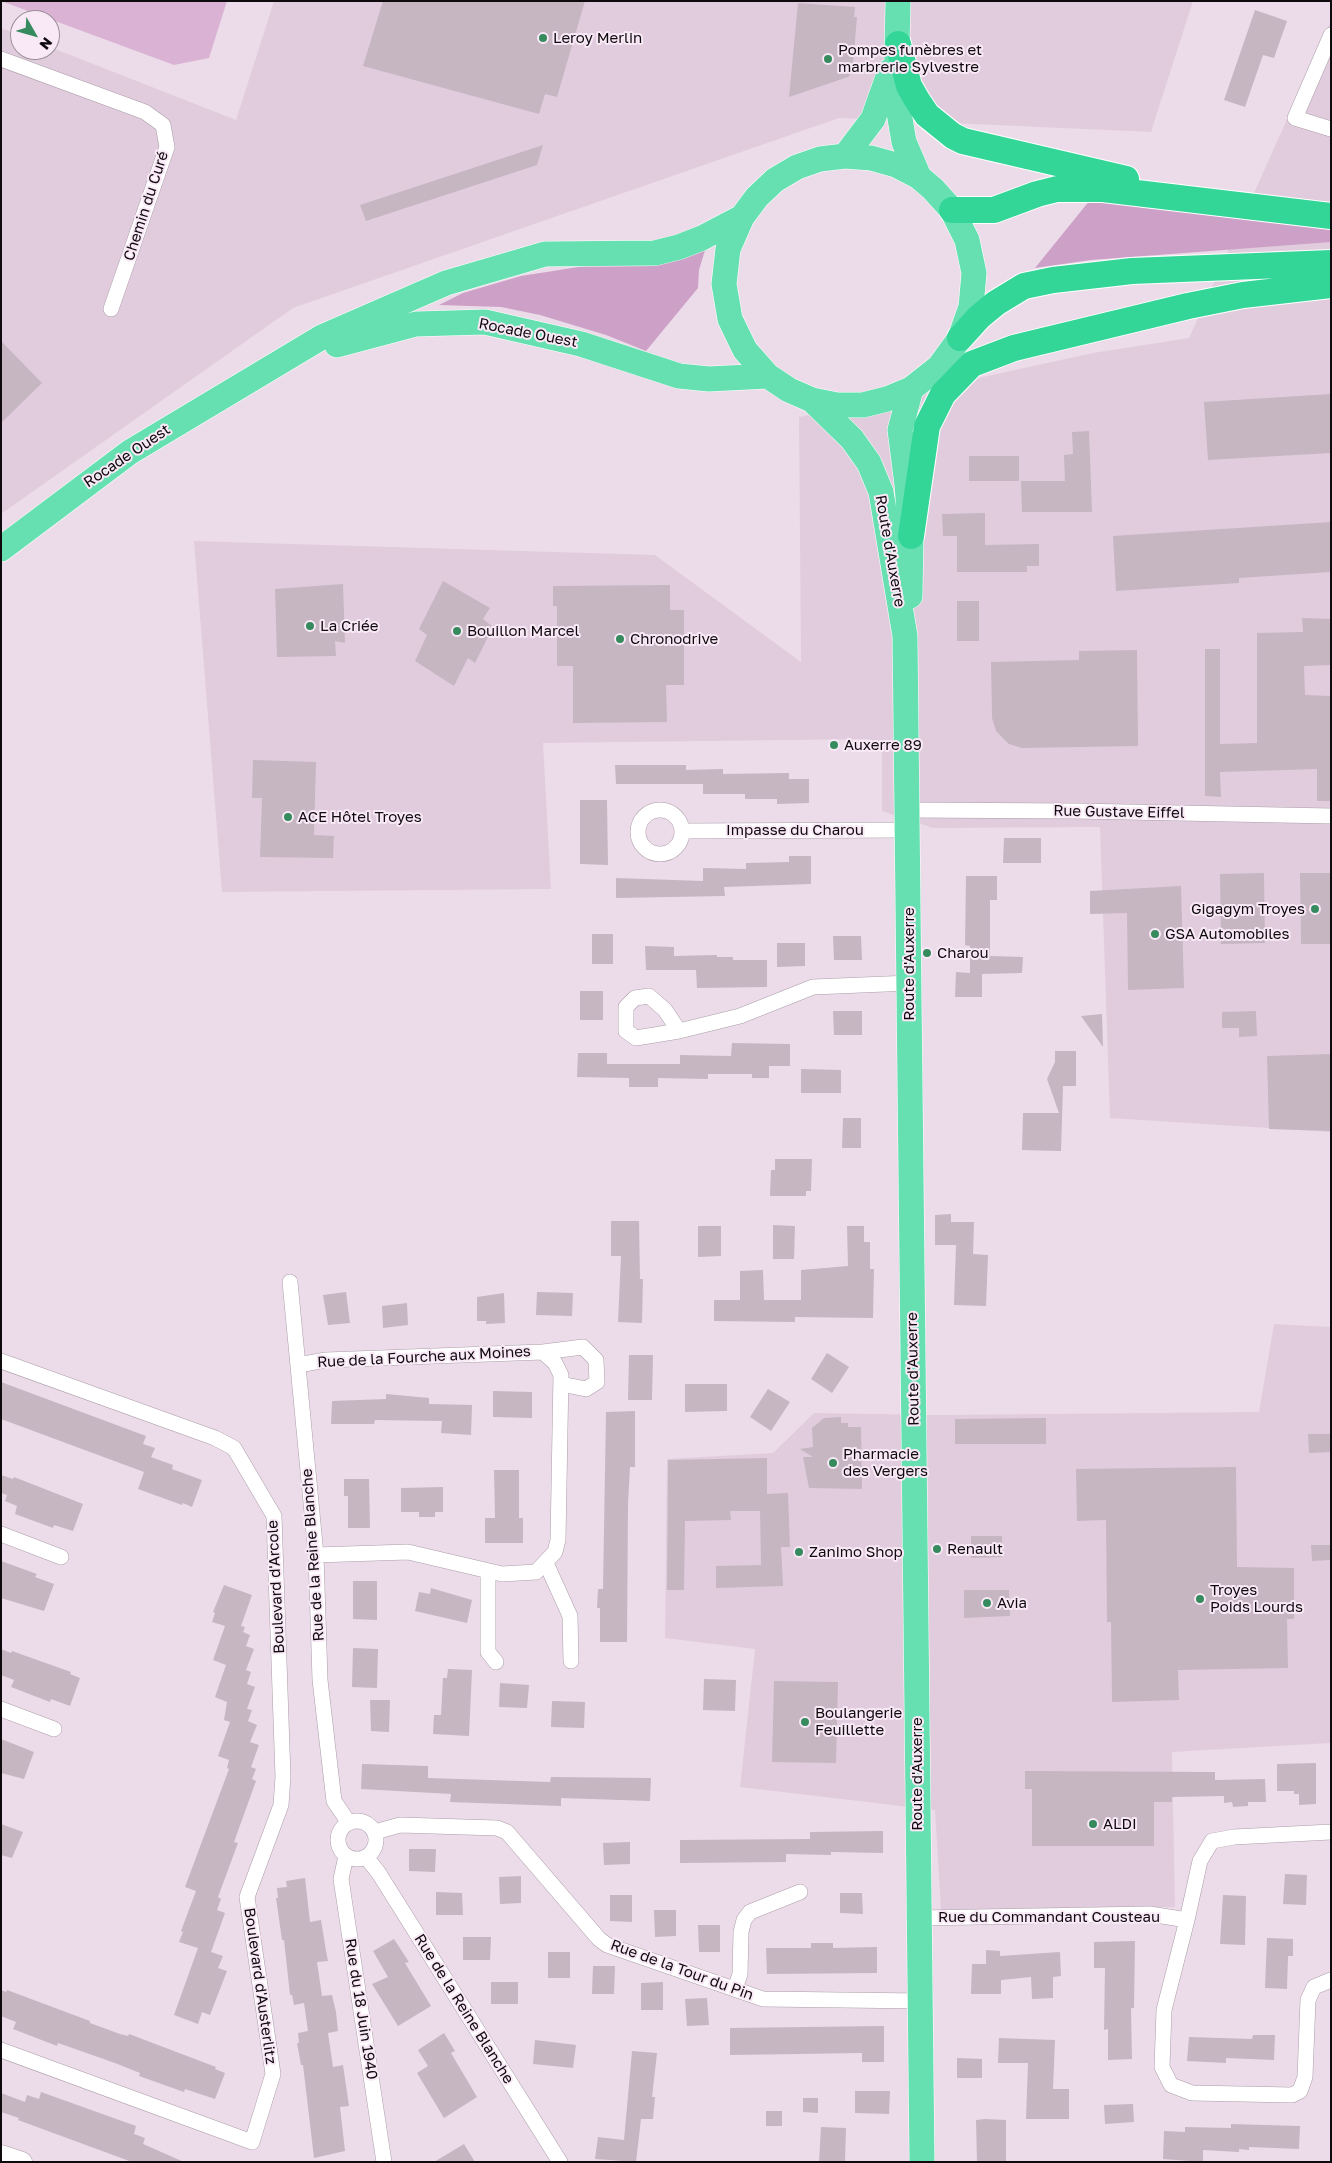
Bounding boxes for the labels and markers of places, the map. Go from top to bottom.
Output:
place label: Leroy Merlin [553,29,642,47]
marker: Leroy Merlin [537,32,549,44]
place label: Pompes funèbres et marbrerie Sylvestre [838,41,982,76]
marker: Pompes funèbres et marbrerie Sylvestre [822,53,834,65]
place label: La Criée [320,617,378,635]
marker: La Criée [304,620,316,632]
place label: Bouillon Marcel [467,622,579,640]
marker: Bouillon Marcel [451,625,463,637]
place label: Chronodrive [630,630,718,648]
marker: Chronodrive [614,633,626,645]
place label: Auxerre 89 [844,736,922,754]
marker: Auxerre 89 [828,739,840,751]
place label: ACE Hôtel Troyes [298,808,422,826]
marker: ACE Hôtel Troyes [282,811,294,823]
place label: Gigagym Troyes [1191,900,1305,918]
marker: Gigagym Troyes [1309,903,1321,915]
place label: GSA Automobiles [1165,925,1289,943]
marker: GSA Automobiles [1149,928,1161,940]
place label: Charou [937,944,989,962]
marker: Charou [921,947,933,959]
place label: Pharmacie des Vergers [843,1445,928,1480]
marker: Pharmacie des Vergers [827,1457,839,1469]
place label: Renault [947,1540,1003,1558]
place label: Zanimo Shop [809,1543,903,1561]
marker: Renault [931,1543,943,1555]
marker: Zanimo Shop [793,1546,805,1558]
place label: Troyes Poids Lourds [1210,1581,1303,1616]
marker: Troyes Poids Lourds [1194,1593,1206,1605]
place label: Avia [997,1594,1027,1612]
marker: Avia [981,1597,993,1609]
place label: Boulangerie Feuillette [815,1704,902,1739]
marker: Boulangerie Feuillette [799,1716,811,1728]
place label: ALDI [1103,1815,1137,1833]
marker: ALDI [1087,1818,1099,1830]

